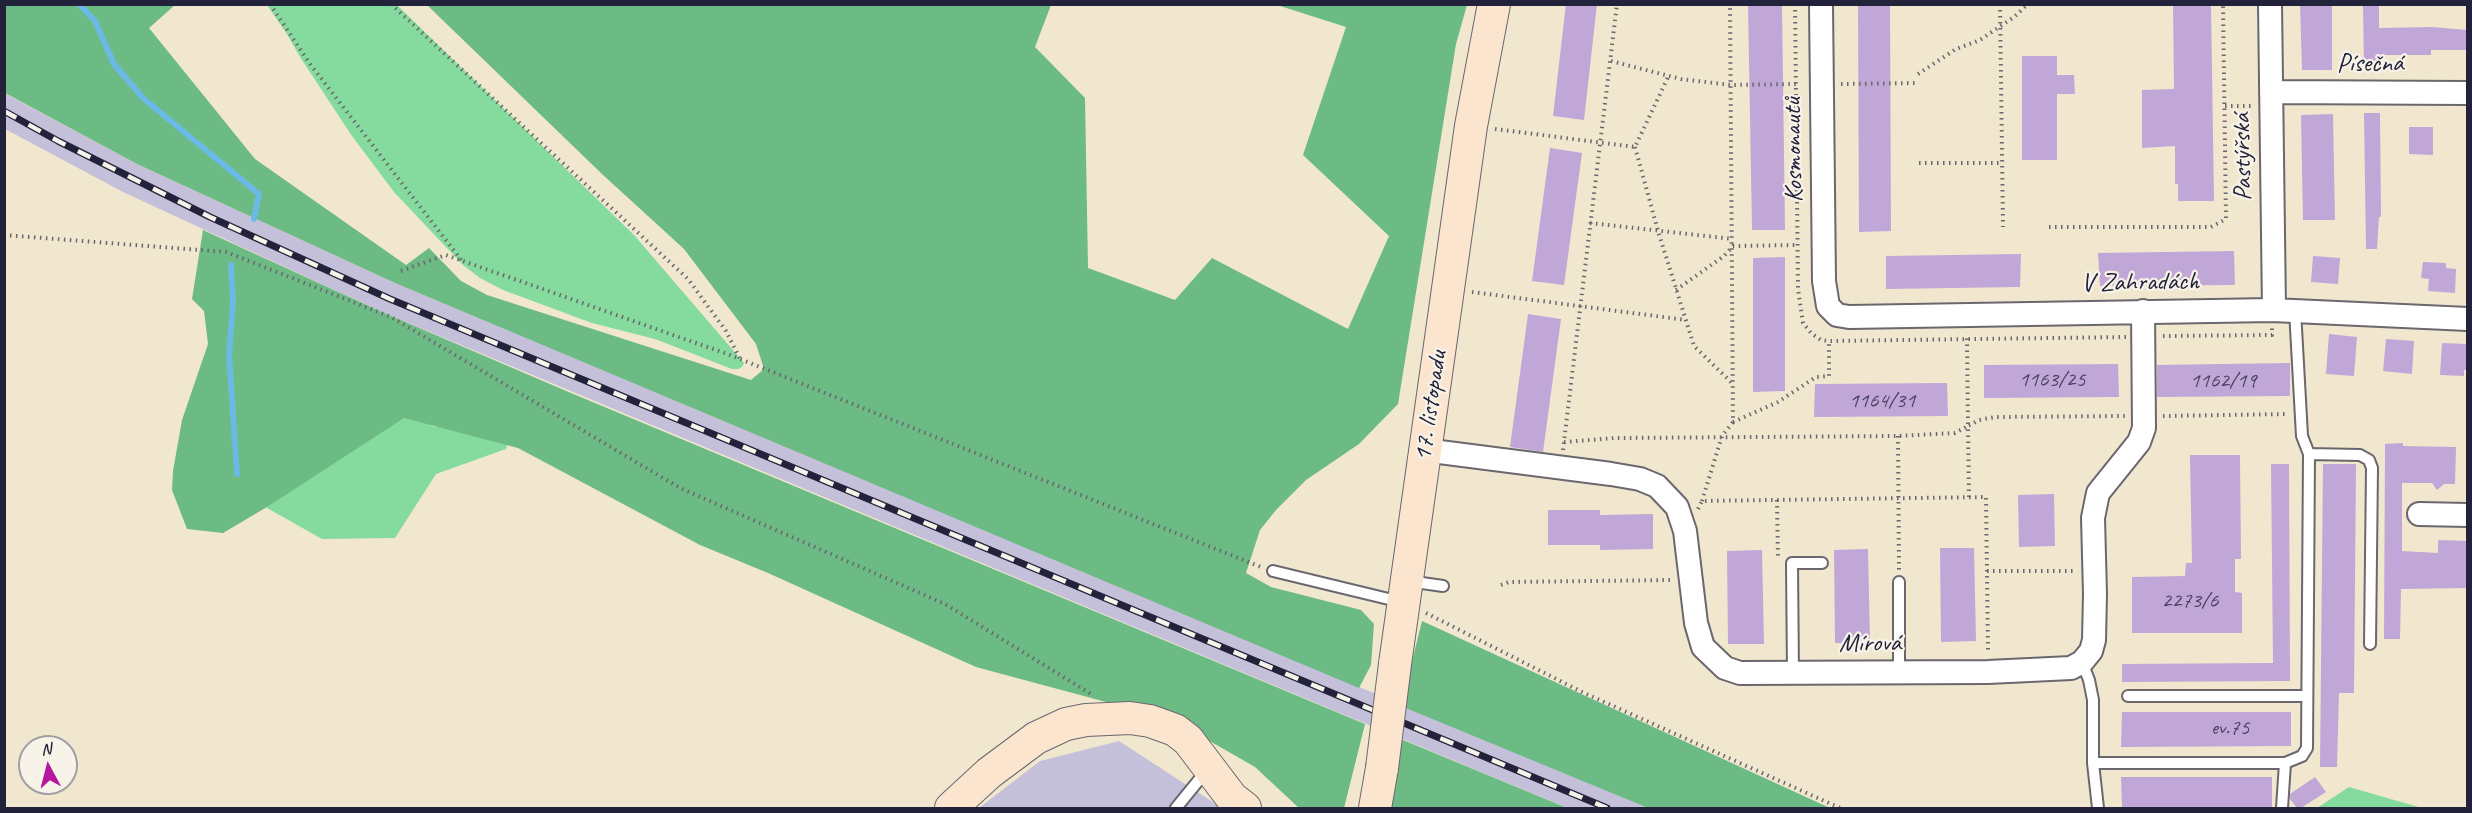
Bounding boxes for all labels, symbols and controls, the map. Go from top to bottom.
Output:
street label: Písečná [2337,48,2403,80]
street label: Kosmonautů [1777,97,1811,203]
street label: Pastýřská [2227,113,2259,201]
street label: V Zahradách [2081,266,2199,300]
street label: 17. listopadu [1408,349,1454,463]
house number: 1163/25 [2019,367,2085,393]
house number: 1162/19 [2190,368,2256,394]
house number: 1164/31 [1849,388,1915,414]
house number: 2273/6 [2162,588,2218,614]
street label: Mírová [1839,628,1901,660]
house number: ev.75 [2211,715,2249,741]
north arrow [18,735,78,795]
text: N [40,739,52,760]

